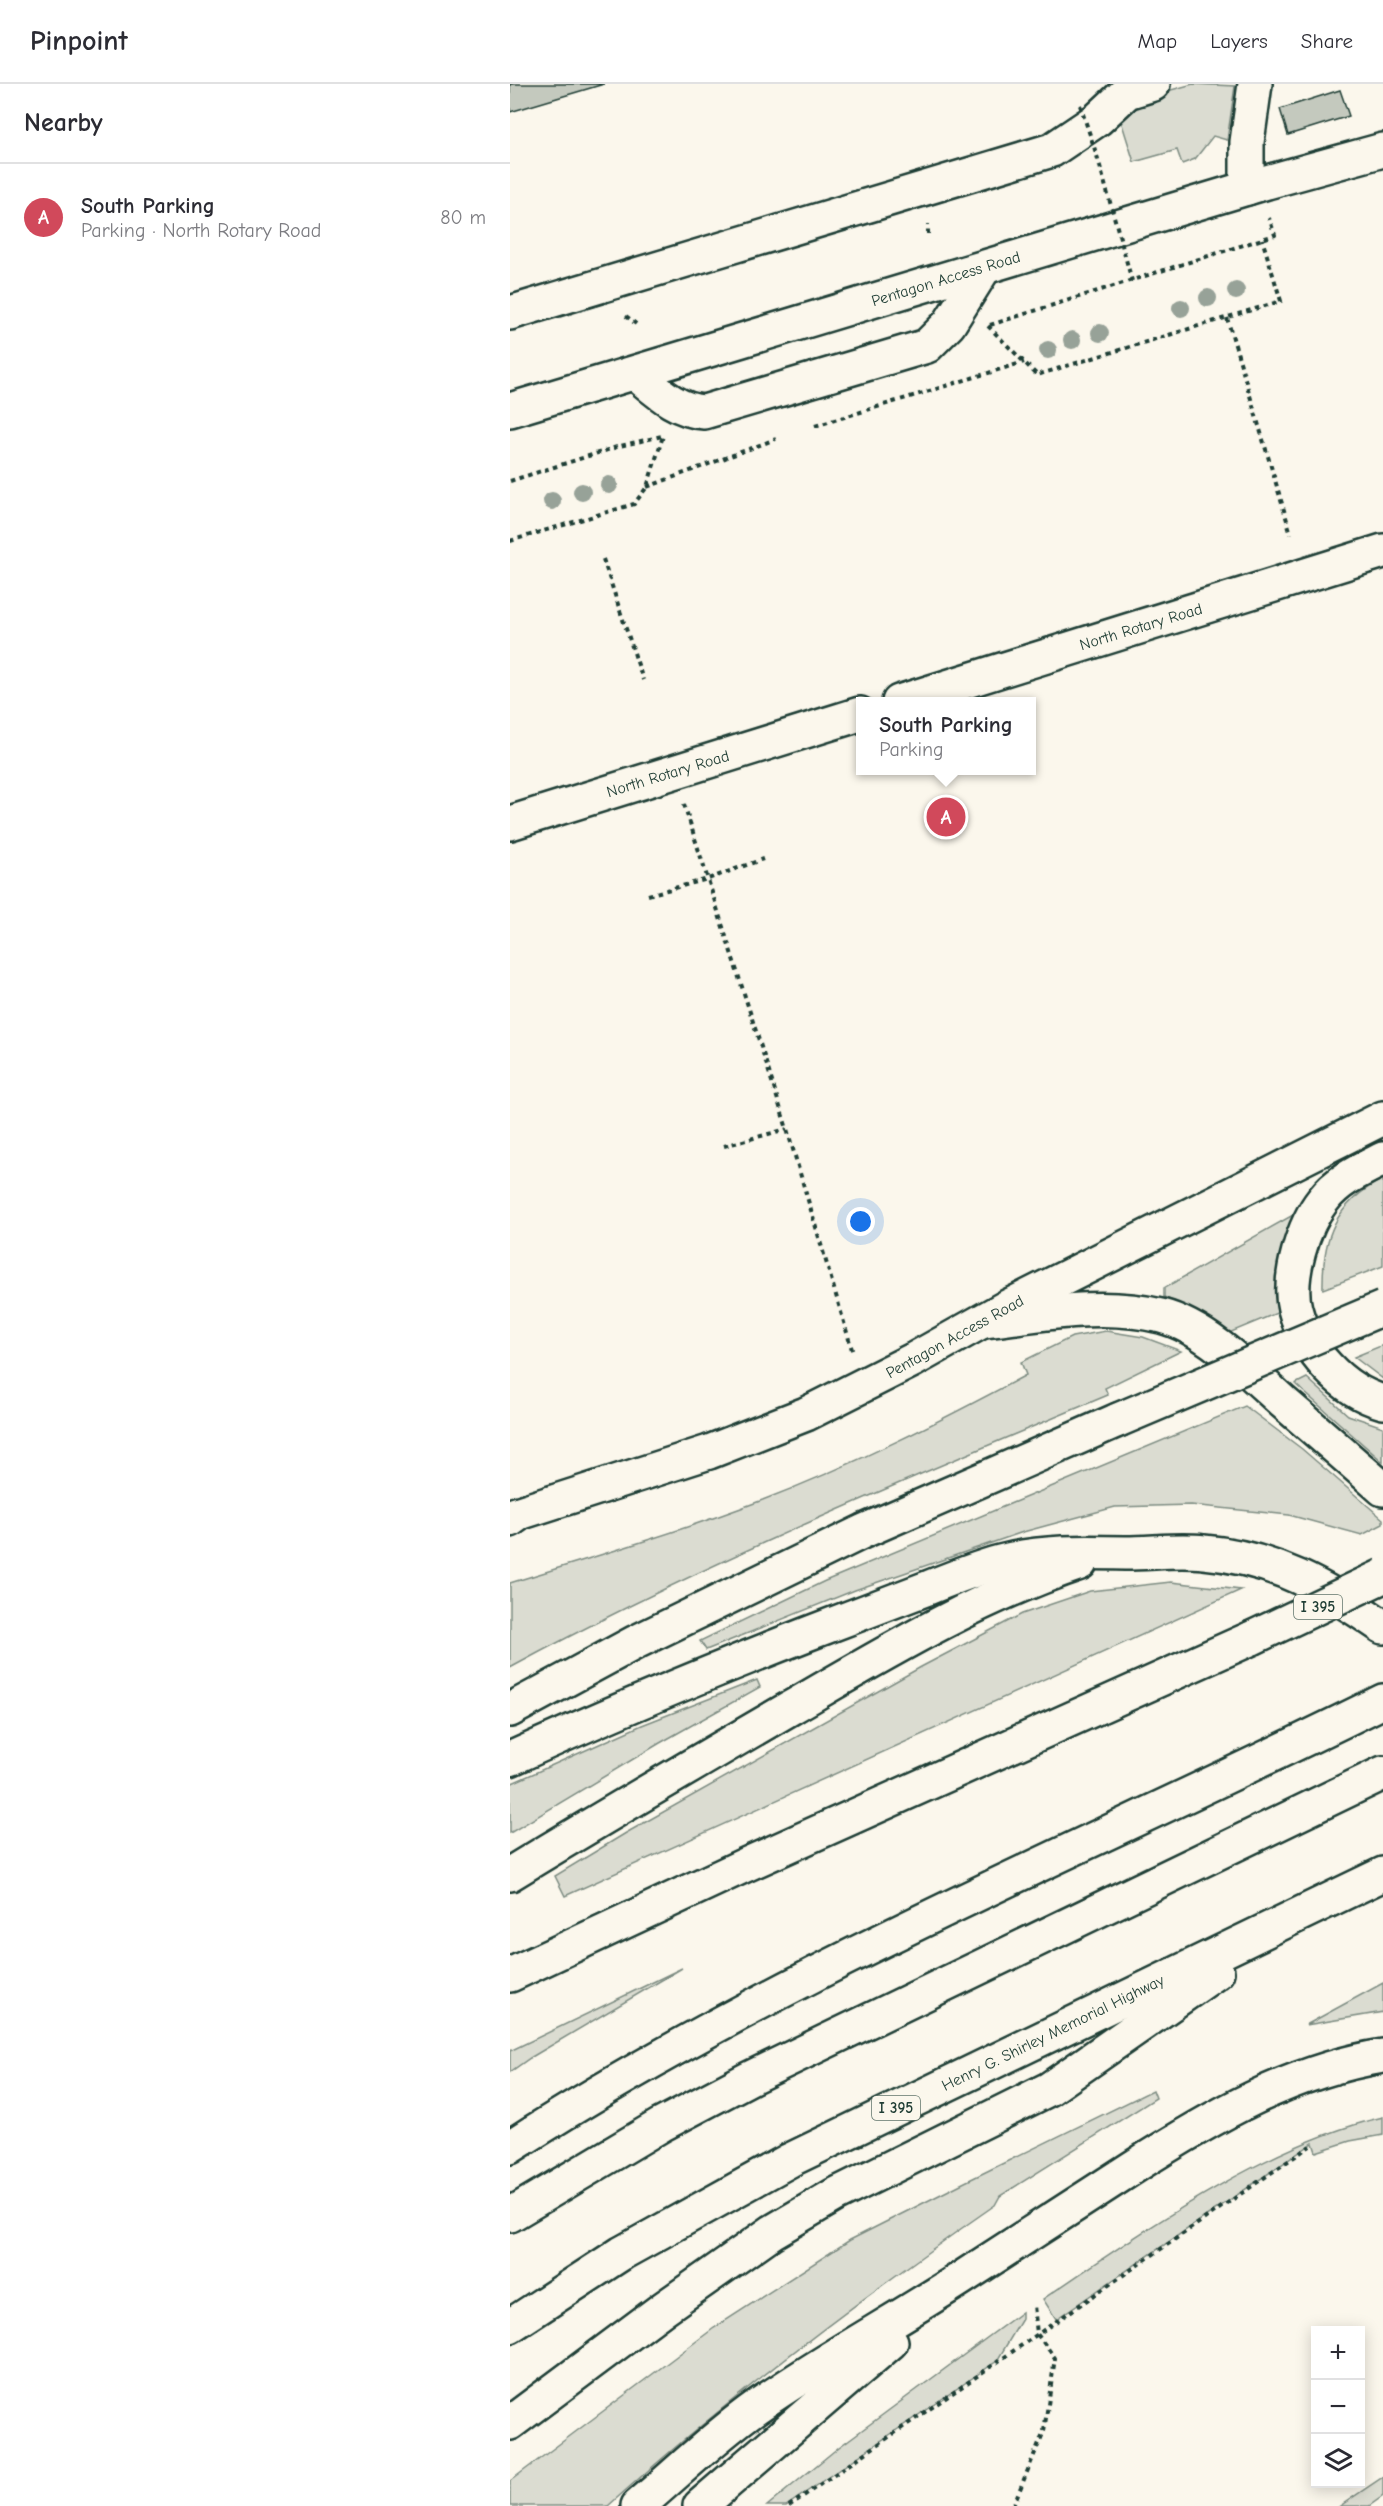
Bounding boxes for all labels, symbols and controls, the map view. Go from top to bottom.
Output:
text: Pinpoint [30,25,128,57]
text: Map [1138,29,1177,53]
text: Layers [1210,29,1268,53]
text: Share [1301,29,1353,53]
text: Nearby [24,108,103,138]
text: South Parking [81,193,215,219]
text: A [38,206,49,229]
text: 80 m [440,206,486,229]
text: Parking · North Rotary Road [81,219,321,242]
street label: Pentagon Access Road [869,248,1023,310]
street label: North Rotary Road [1078,600,1204,654]
popup [856,697,1036,775]
text: South Parking [879,712,1013,738]
text: Parking [879,738,944,761]
street label: North Rotary Road [605,747,731,801]
pin: A [926,794,966,840]
your location [846,1207,875,1236]
street label: Pentagon Access Road [883,1292,1027,1382]
road number: I 395 [1294,1595,1342,1619]
street label: Henry G. Shirley Memorial Highway [939,1971,1168,2095]
road number: I 395 [872,2096,920,2120]
map controls [1311,2326,1365,2488]
button: + [1311,2326,1365,2380]
button: − [1311,2380,1365,2434]
button: layers [1311,2434,1365,2488]

